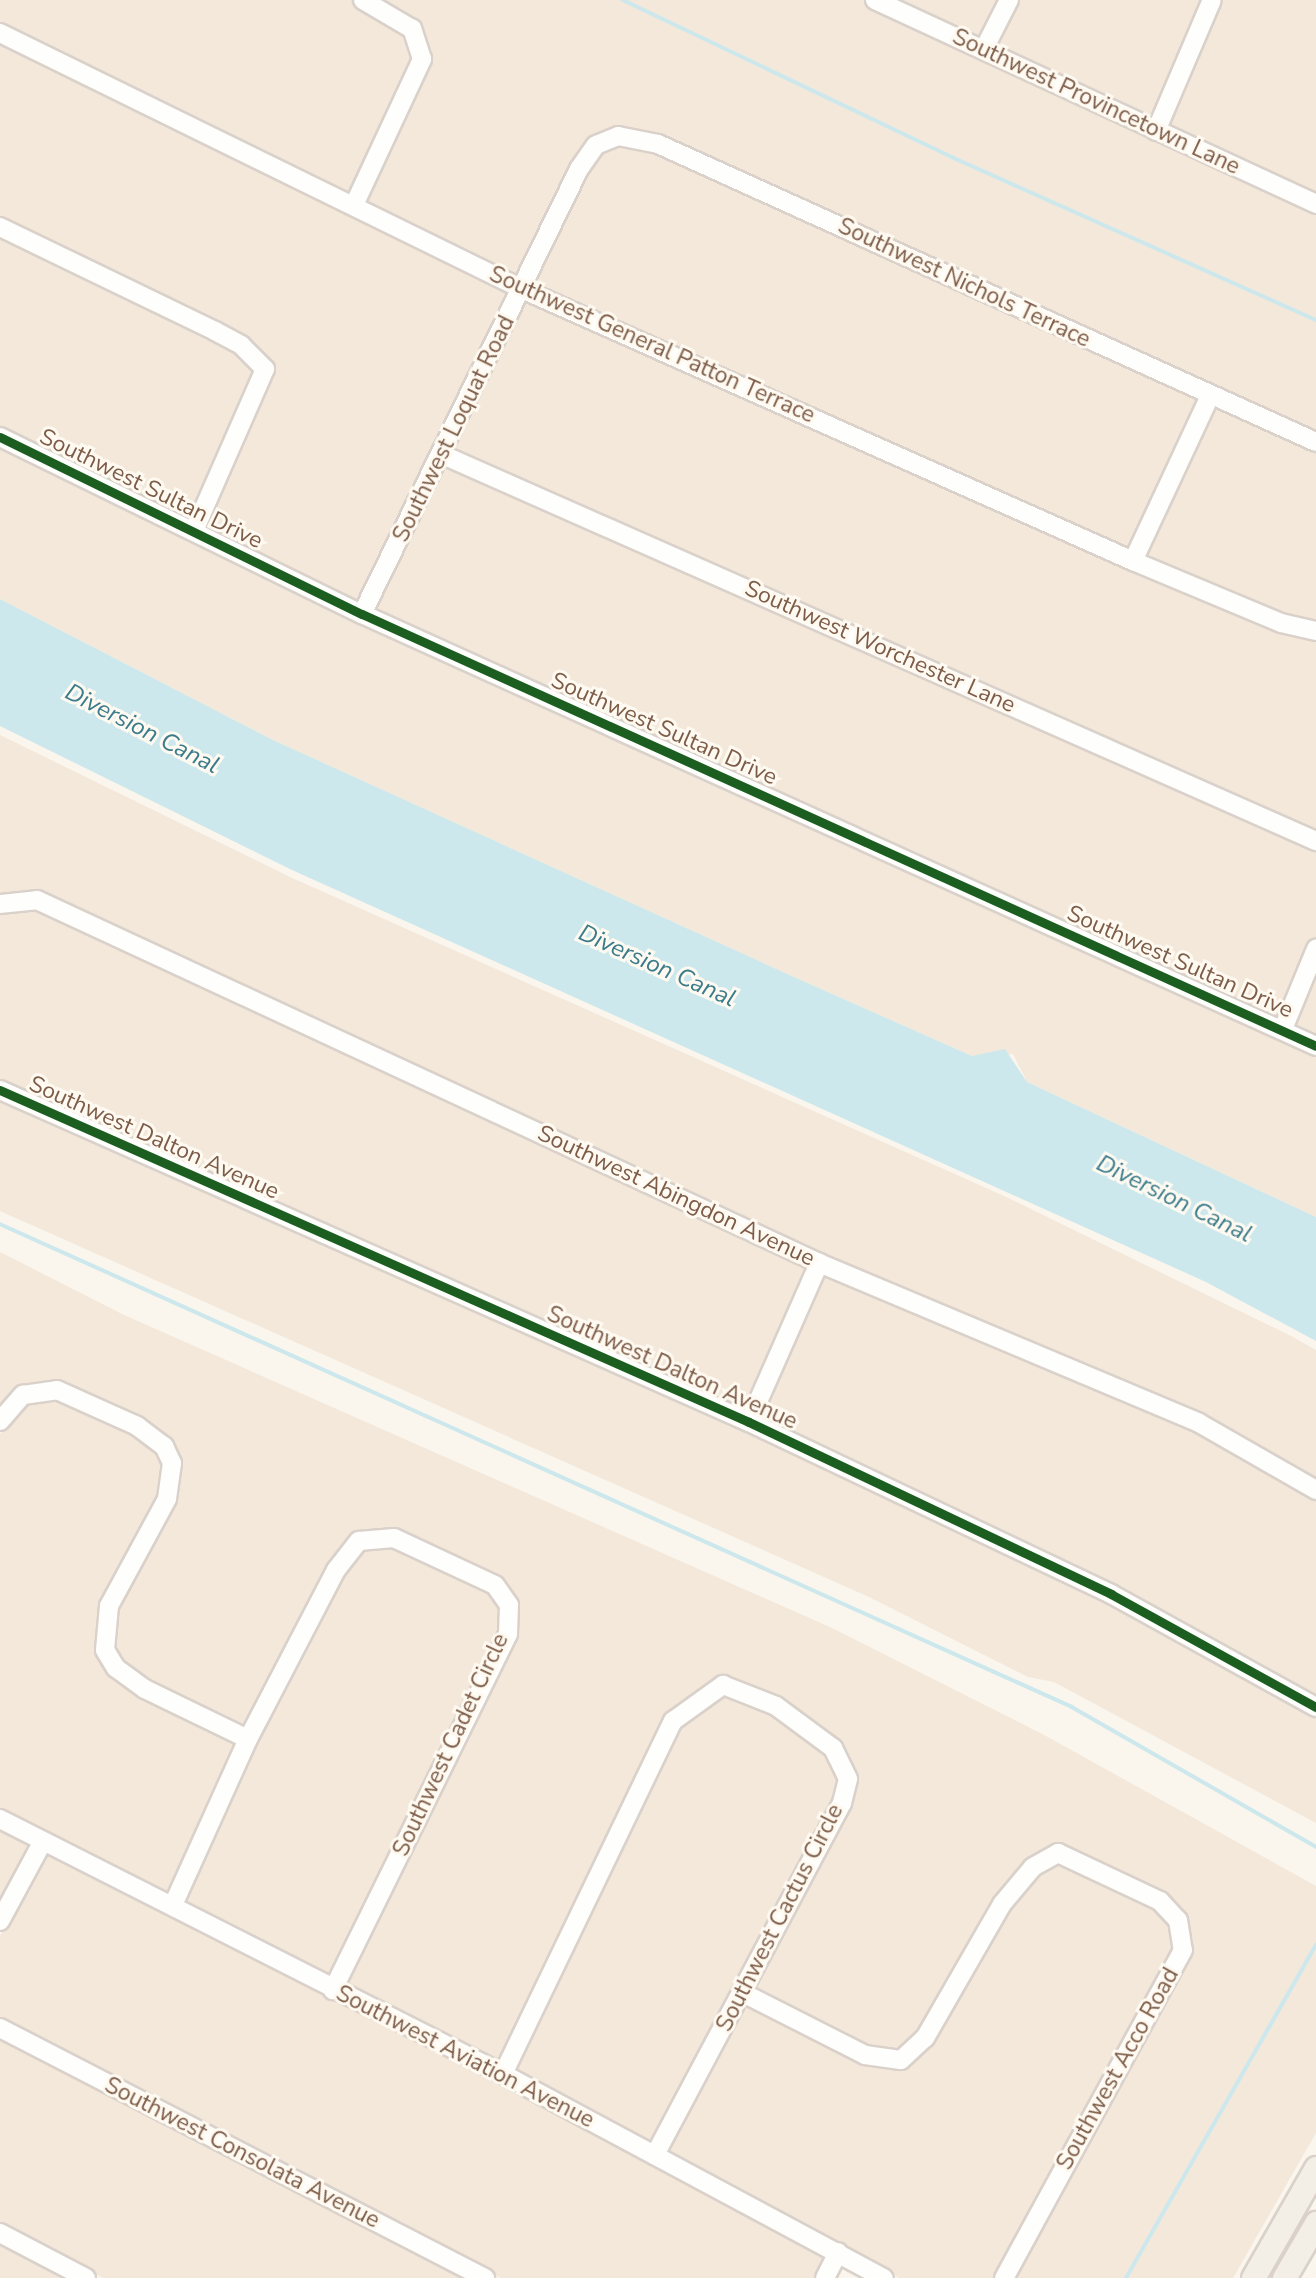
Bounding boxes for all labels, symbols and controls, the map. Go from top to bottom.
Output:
street label: Southwest Provincetown Lane [948,23,1244,181]
street label: Southwest Nichols Terrace [833,212,1095,354]
street label: Southwest General Patton Terrace [485,260,819,430]
street label: Southwest Loquat Road [387,311,521,547]
street label: Southwest Sultan Drive [35,423,267,555]
street label: Southwest Worchester Lane [740,575,1020,719]
street label: Southwest Sultan Drive [547,667,781,791]
water label: Diversion Canal [60,678,224,780]
street label: Southwest Sultan Drive [1063,900,1297,1024]
water label: Diversion Canal [574,918,740,1014]
street label: Southwest Dalton Avenue [25,1070,283,1206]
street label: Southwest Abingdon Avenue [533,1120,819,1272]
water label: Diversion Canal [1092,1149,1256,1249]
street label: Southwest Dalton Avenue [543,1300,801,1436]
street label: Southwest Cadet Circle [387,1629,515,1861]
street label: Southwest Cactus Circle [711,1800,849,2036]
street label: Southwest Acco Road [1051,1963,1185,2175]
street label: Southwest Aviation Avenue [331,1980,599,2134]
street label: Southwest Consolata Avenue [100,2071,384,2235]

